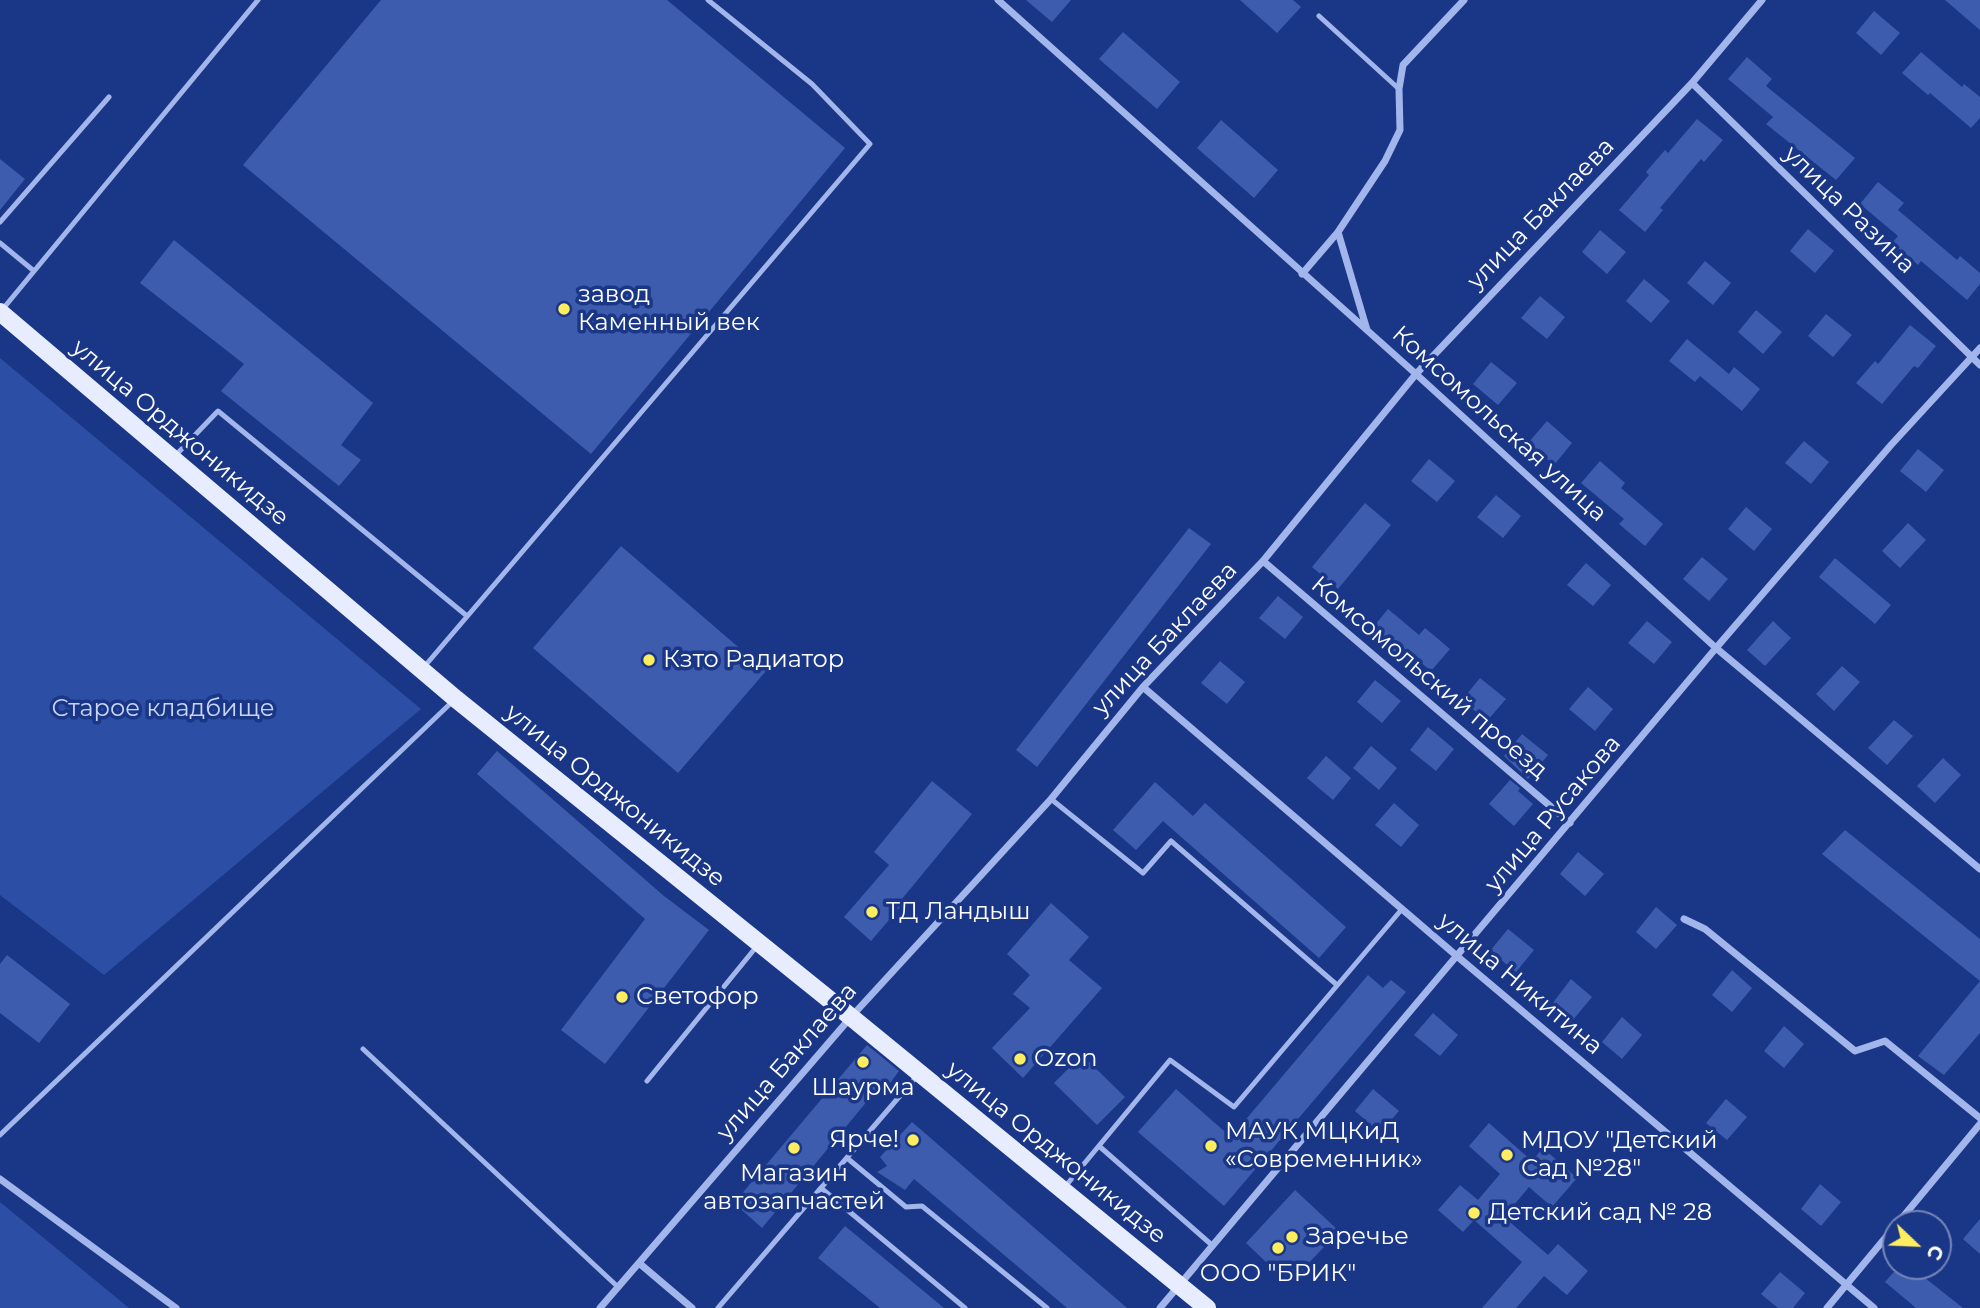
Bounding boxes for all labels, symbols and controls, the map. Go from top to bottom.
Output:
street label: улица Баклаева [1461,132,1621,296]
street label: улица Разина [1777,140,1921,280]
place label: завод Каменный век [578,281,760,337]
marker: завод Каменный век [556,301,572,317]
street label: Комсомольская улица [1386,320,1612,528]
street label: улица Орджоникидзе [65,334,295,532]
street label: улица Баклаева [1087,556,1243,722]
street label: Комсомольский проезд [1305,571,1553,785]
place label: Кзто Радиатор [663,646,844,674]
marker: Кзто Радиатор [641,652,657,668]
park label: Старое кладбище [51,695,275,723]
street label: улица Орджоникидзе [499,698,731,894]
street label: улица Русакова [1479,730,1627,898]
place label: ТД Ландыш [886,898,1030,926]
marker: ТД Ландыш [864,904,880,920]
street label: улица Никитина [1432,907,1608,1061]
street label: улица Баклаева [711,977,863,1147]
place label: Светофор [636,983,759,1011]
marker: Светофор [614,989,630,1005]
place label: Ozon [1034,1045,1097,1073]
marker: Ozon [1012,1051,1028,1067]
marker: Шаурма [855,1054,871,1070]
street label: улица Орджоникидзе [940,1055,1172,1251]
place label: Шаурма [811,1074,915,1102]
place label: МАУК МЦКиД «Современник» [1225,1118,1422,1174]
place label: Ярче! [830,1126,899,1154]
place label: МДОУ "Детский Сад №28" [1521,1127,1718,1183]
marker: Ярче! [905,1132,921,1148]
marker: МАУК МЦКиД «Современник» [1203,1138,1219,1154]
marker: Магазин автозапчастей [786,1140,802,1156]
marker: МДОУ "Детский Сад №28" [1499,1147,1515,1163]
place label: Магазин автозапчастей [703,1160,885,1216]
place label: Детский сад № 28 [1488,1199,1712,1227]
marker: Детский сад № 28 [1466,1205,1482,1221]
north arrow [1882,1210,1952,1280]
place label: Заречье [1306,1223,1409,1251]
marker: Заречье [1284,1229,1300,1245]
marker: ООО "БРИК" [1270,1240,1286,1256]
text: С [1922,1242,1948,1263]
place label: ООО "БРИК" [1200,1260,1356,1288]

